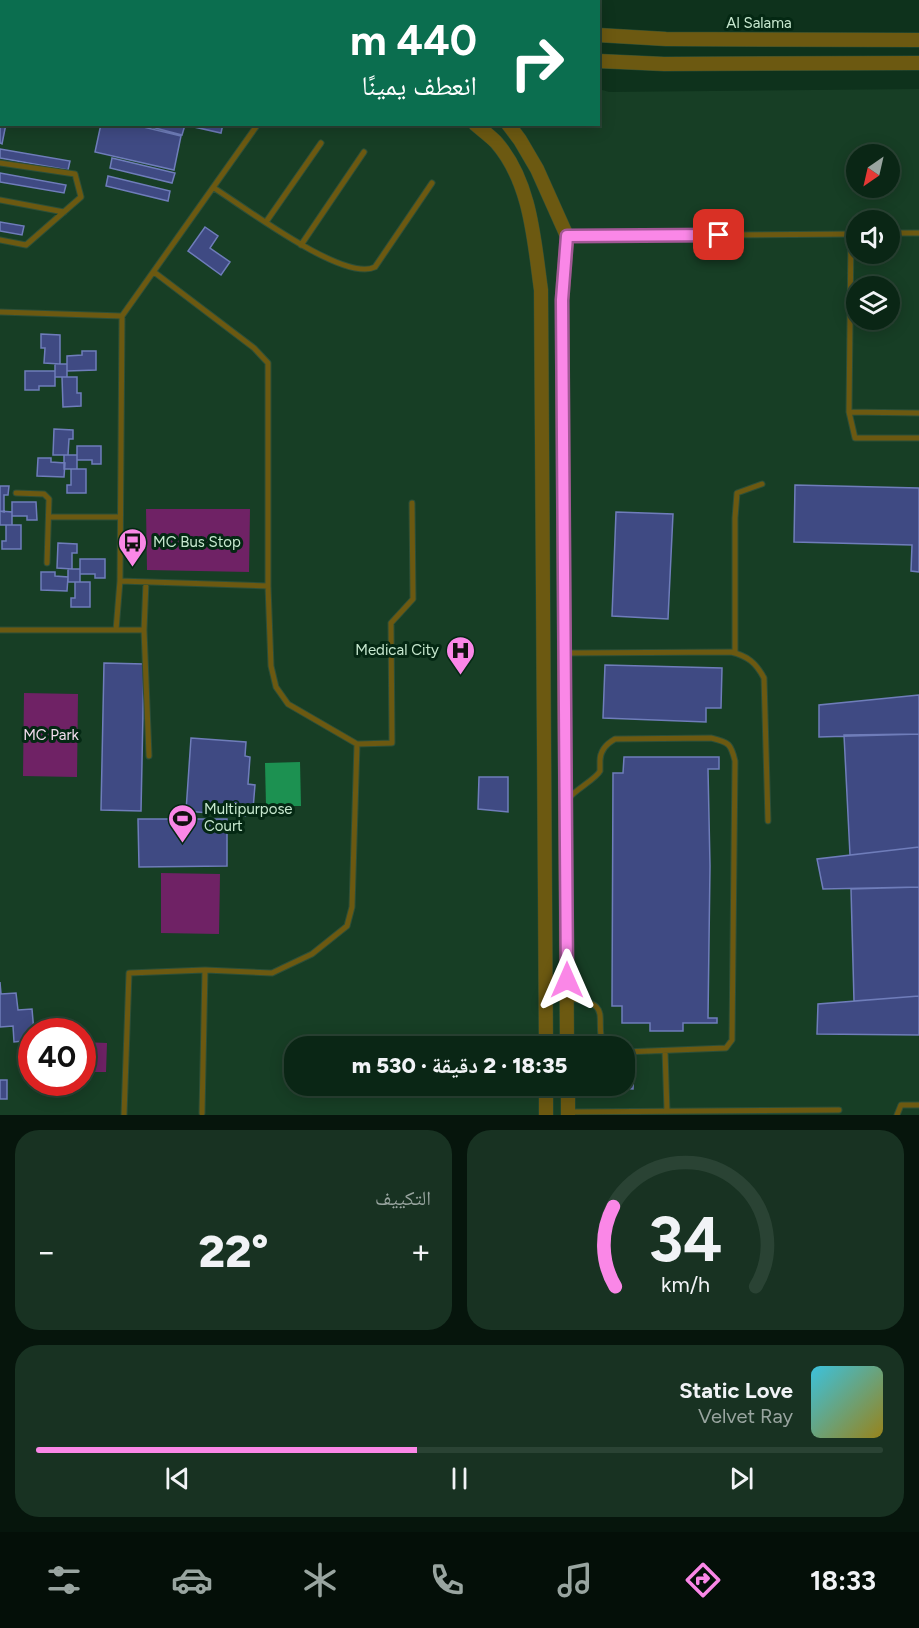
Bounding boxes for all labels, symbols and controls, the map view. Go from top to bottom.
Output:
street label: Al Salama [726,14,792,32]
text: 440 m [350,15,477,66]
icon: right [498,24,576,102]
text: انعطف يمينًا [361,69,477,102]
north arrow [846,144,900,198]
map controls [846,144,900,330]
pin [693,209,744,260]
button: sound [846,210,900,264]
icon: arrive [702,218,735,251]
button: layers [846,276,900,330]
bus stop icon: MC Bus Stop [116,526,148,568]
place label: MC Bus Stop [153,533,241,551]
hospital icon: Medical City [444,634,476,676]
place label: Medical City [355,641,439,659]
park label: MC Park [23,726,80,744]
place label: Multipurpose Court [204,800,293,835]
sports icon: Multipurpose Court [167,802,199,844]
position arrow [535,948,599,1012]
speed limit sign: 40 [18,1018,96,1096]
text: 18:35 · 2 دقيقة · 530 m [352,1052,567,1079]
text: التكييف [375,1186,431,1210]
text: 34 [648,1202,723,1277]
text: 22° [198,1224,269,1278]
text: − [36,1232,57,1271]
text: + [410,1232,431,1271]
text: km/h [661,1272,710,1297]
text: Static Love [679,1377,793,1404]
text: Velvet Ray [698,1404,793,1428]
icon: previous [161,1462,194,1495]
icon: pause [443,1462,476,1495]
icon: next [725,1462,758,1495]
icon: filters [43,1559,85,1601]
icon: car [171,1559,213,1601]
icon: climate [299,1559,341,1601]
icon: phone [426,1559,468,1601]
icon: music [554,1559,596,1601]
icon: directions [682,1559,724,1601]
text: 18:33 [810,1564,876,1597]

